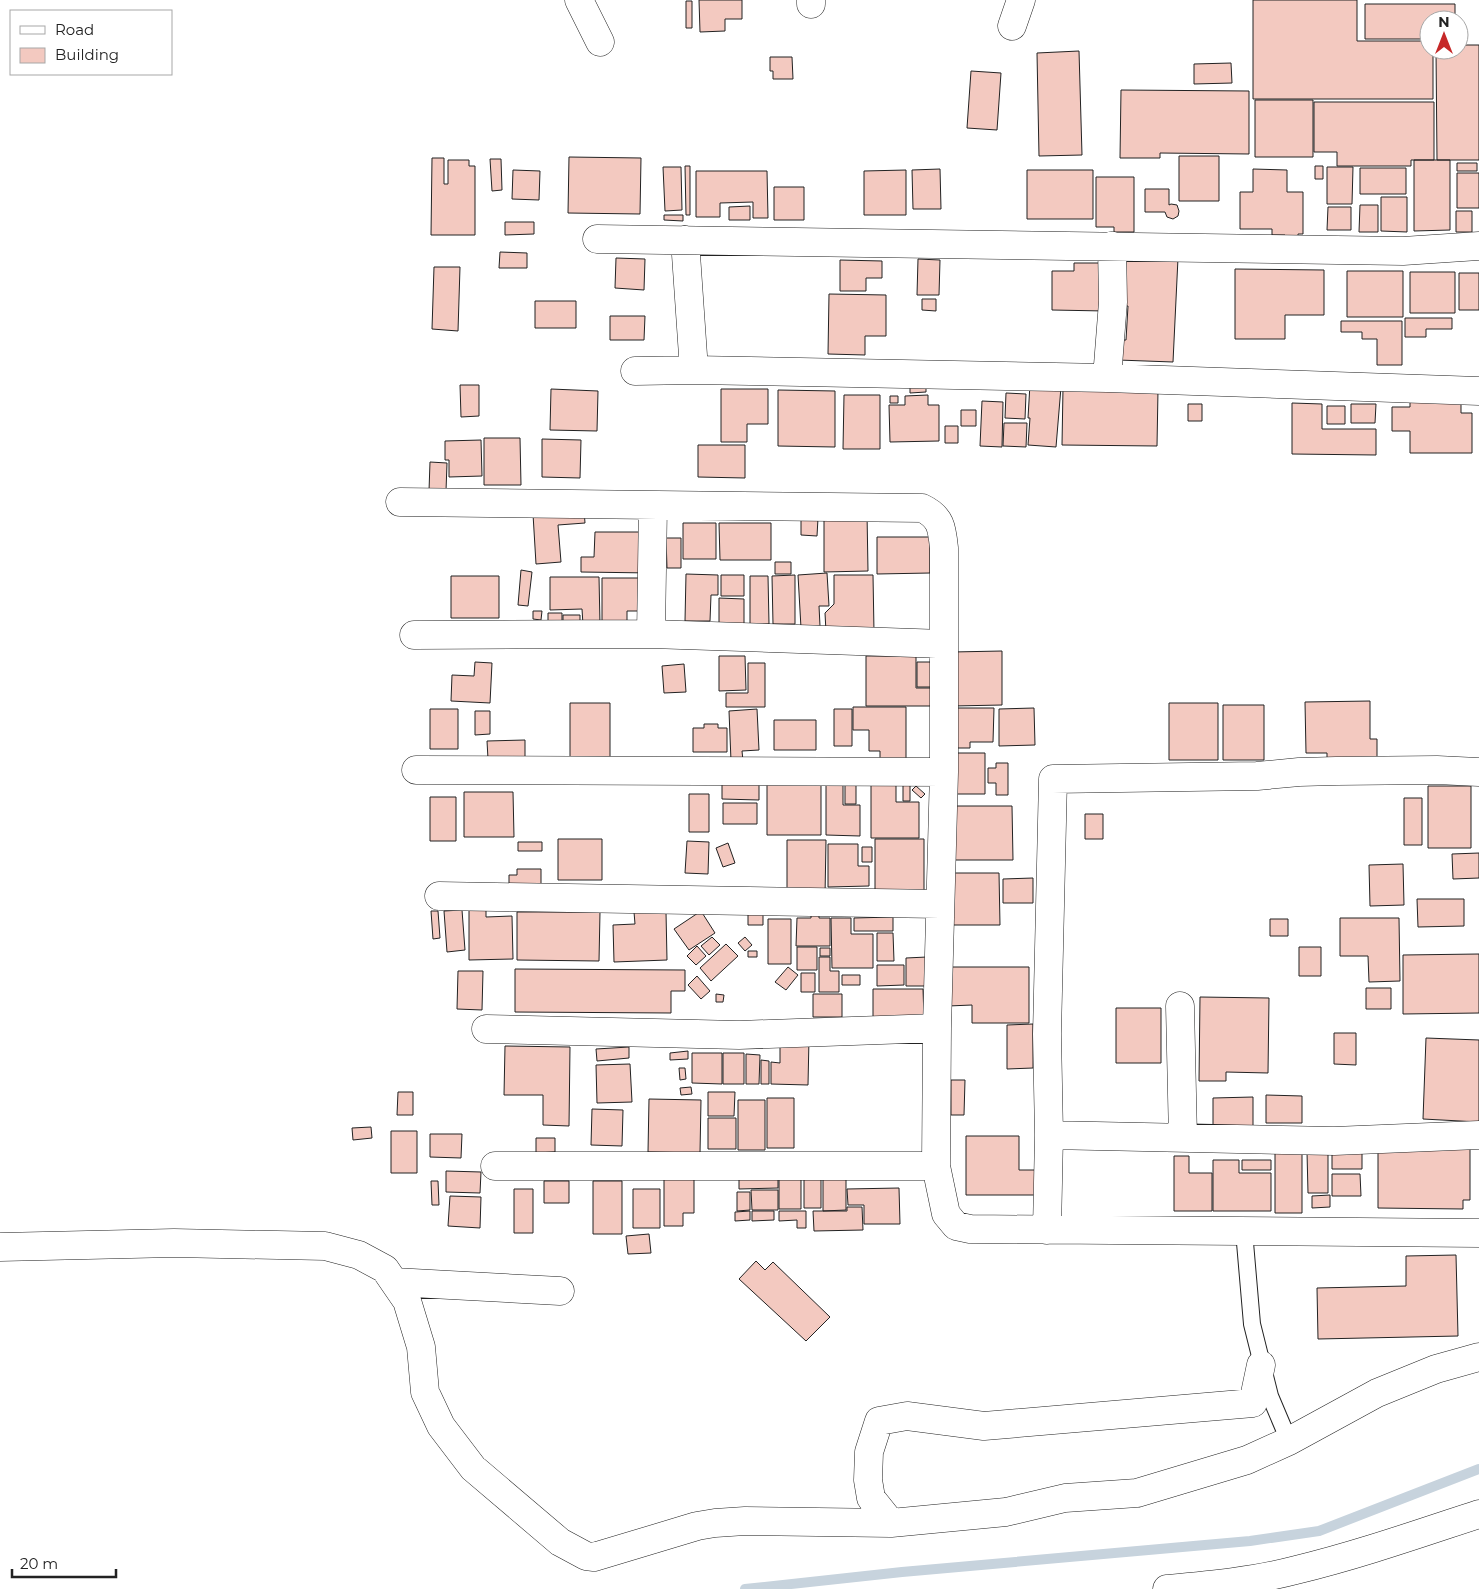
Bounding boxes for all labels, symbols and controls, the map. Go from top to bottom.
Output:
legend [10,10,172,75]
north arrow [1419,10,1469,60]
text: N [1438,13,1450,31]
text: Road [55,20,94,39]
text: Building [55,45,119,64]
scale bar [12,1546,116,1578]
text: 20 m [20,1554,58,1573]

